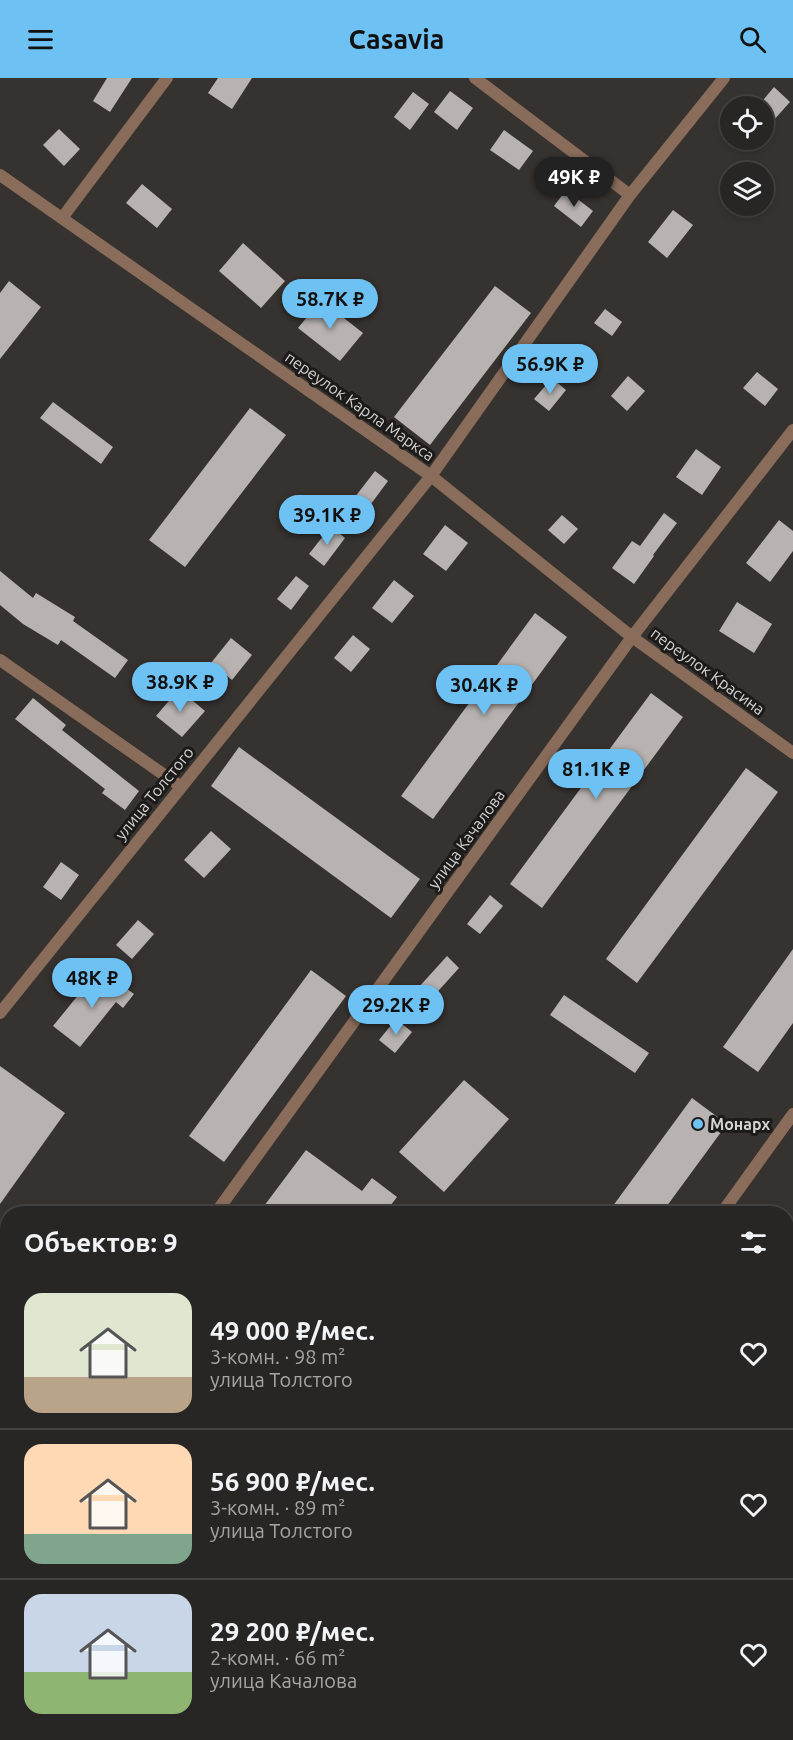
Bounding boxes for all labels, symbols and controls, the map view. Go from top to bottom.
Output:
icon: menu [24,23,57,56]
icon: search [736,23,769,56]
text: Casavia [349,24,444,54]
map controls [720,96,774,216]
button: locate [720,96,774,150]
pin: 49K ₽ [532,157,616,208]
button: layers [720,162,774,216]
text: 49K ₽ [548,165,600,188]
pin: 58.7K ₽ [275,279,385,330]
text: 58.7K ₽ [296,287,364,310]
pin: 56.9K ₽ [495,344,605,395]
street label: переулок Карла Маркса [282,348,438,464]
text: 56.9K ₽ [516,352,584,375]
pin: 39.1K ₽ [272,495,382,546]
text: 39.1K ₽ [293,503,361,526]
street label: переулок Красина [648,624,768,718]
pin: 38.9K ₽ [125,662,235,713]
pin: 30.4K ₽ [429,665,539,716]
text: 38.9K ₽ [146,670,214,693]
text: 30.4K ₽ [450,673,518,696]
street label: улица Толстого [111,743,197,843]
pin: 81.1K ₽ [541,749,651,800]
text: 81.1K ₽ [562,757,630,780]
street label: улица Качалова [424,786,508,892]
pin: 48K ₽ [50,958,134,1009]
text: 48K ₽ [66,966,118,989]
pin: 29.2K ₽ [341,985,451,1036]
text: 29.2K ₽ [362,993,430,1016]
place label: Монарх [710,1115,771,1133]
marker: Монарх [691,1117,705,1131]
icon: filters [737,1226,770,1259]
text: Объектов: 9 [24,1228,178,1257]
text: 49 000 ₽/мес. [210,1316,375,1345]
icon: home [72,1317,144,1389]
icon: heart [737,1337,770,1370]
text: 3-комн. · 98 m² [210,1345,345,1368]
text: улица Толстого [210,1368,353,1391]
text: 56 900 ₽/мес. [210,1467,375,1496]
icon: home [72,1468,144,1540]
icon: heart [737,1488,770,1521]
text: 3-комн. · 89 m² [210,1496,345,1519]
text: улица Толстого [210,1519,353,1542]
text: 29 200 ₽/мес. [210,1617,375,1646]
icon: home [72,1618,144,1690]
icon: heart [737,1638,770,1671]
text: 2-комн. · 66 m² [210,1646,345,1669]
text: улица Качалова [210,1669,357,1692]

